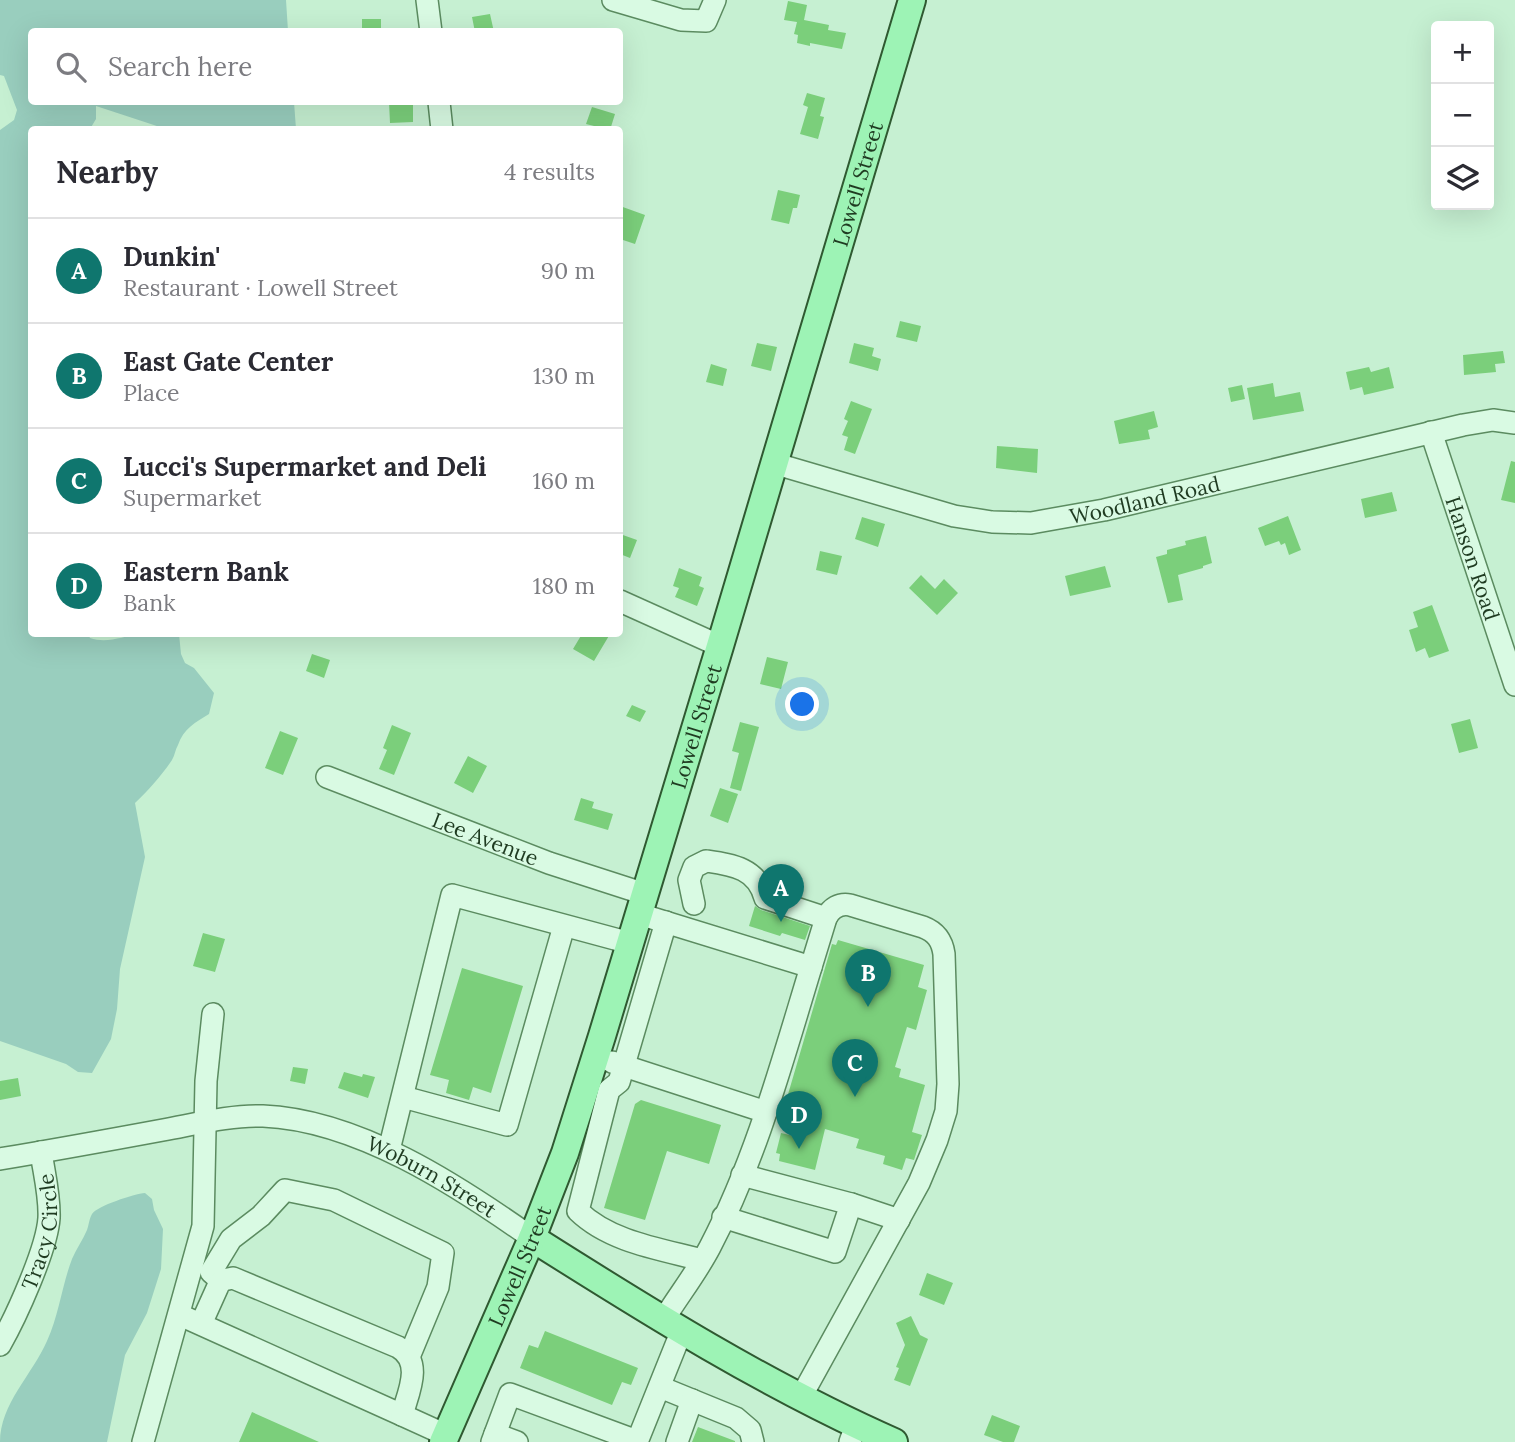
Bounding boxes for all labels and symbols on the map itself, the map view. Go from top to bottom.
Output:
street label: Lowell Street [826,118,889,249]
street label: Woodland Road [1067,470,1222,529]
street label: Hanson Road [1440,493,1506,624]
street label: Lowell Street [664,660,728,792]
your location [785,687,819,721]
street label: Lee Avenue [429,806,542,871]
pin: A [758,864,804,922]
pin: B [845,949,891,1007]
pin: C [832,1039,878,1097]
pin: D [776,1091,822,1149]
street label: Woburn Street [363,1129,503,1224]
street label: Tracy Circle [15,1171,63,1294]
street label: Lowell Street [482,1201,557,1330]

